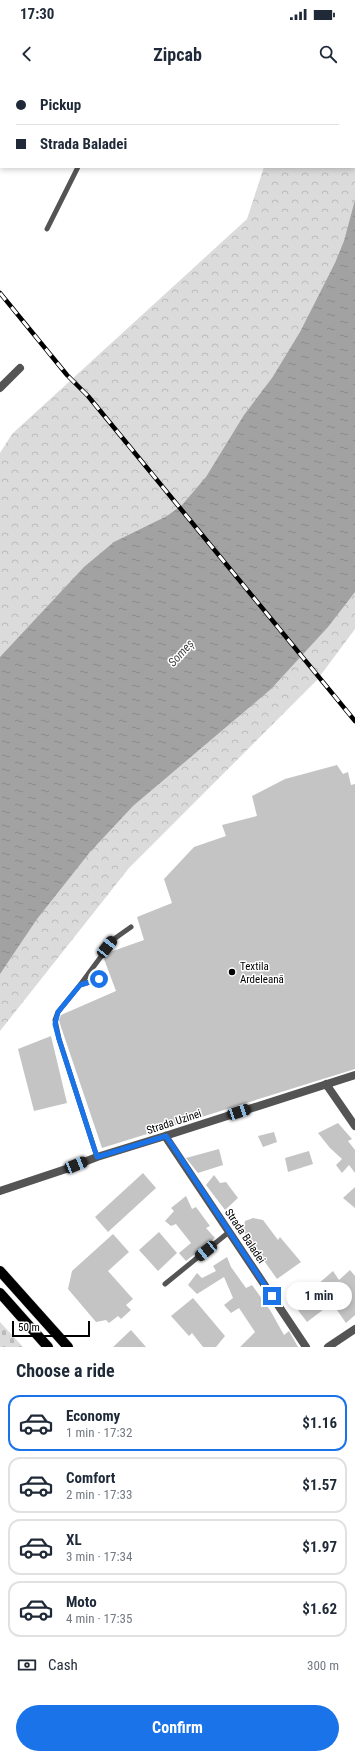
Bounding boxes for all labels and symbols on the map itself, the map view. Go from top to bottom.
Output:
water label: Someș [165,637,197,670]
car [95,934,119,960]
place label: Textila Ardeleană [240,960,284,986]
marker: Textila Ardeleană [227,967,237,977]
route start [90,970,108,988]
car [226,1103,252,1121]
street label: Strada Uzinei [145,1107,203,1137]
car [63,1155,89,1175]
street label: Strada Baladei [222,1206,268,1266]
car [193,1239,219,1263]
callout: 1 min [286,1282,352,1310]
route end [263,1287,281,1305]
scale bar [12,1319,90,1338]

